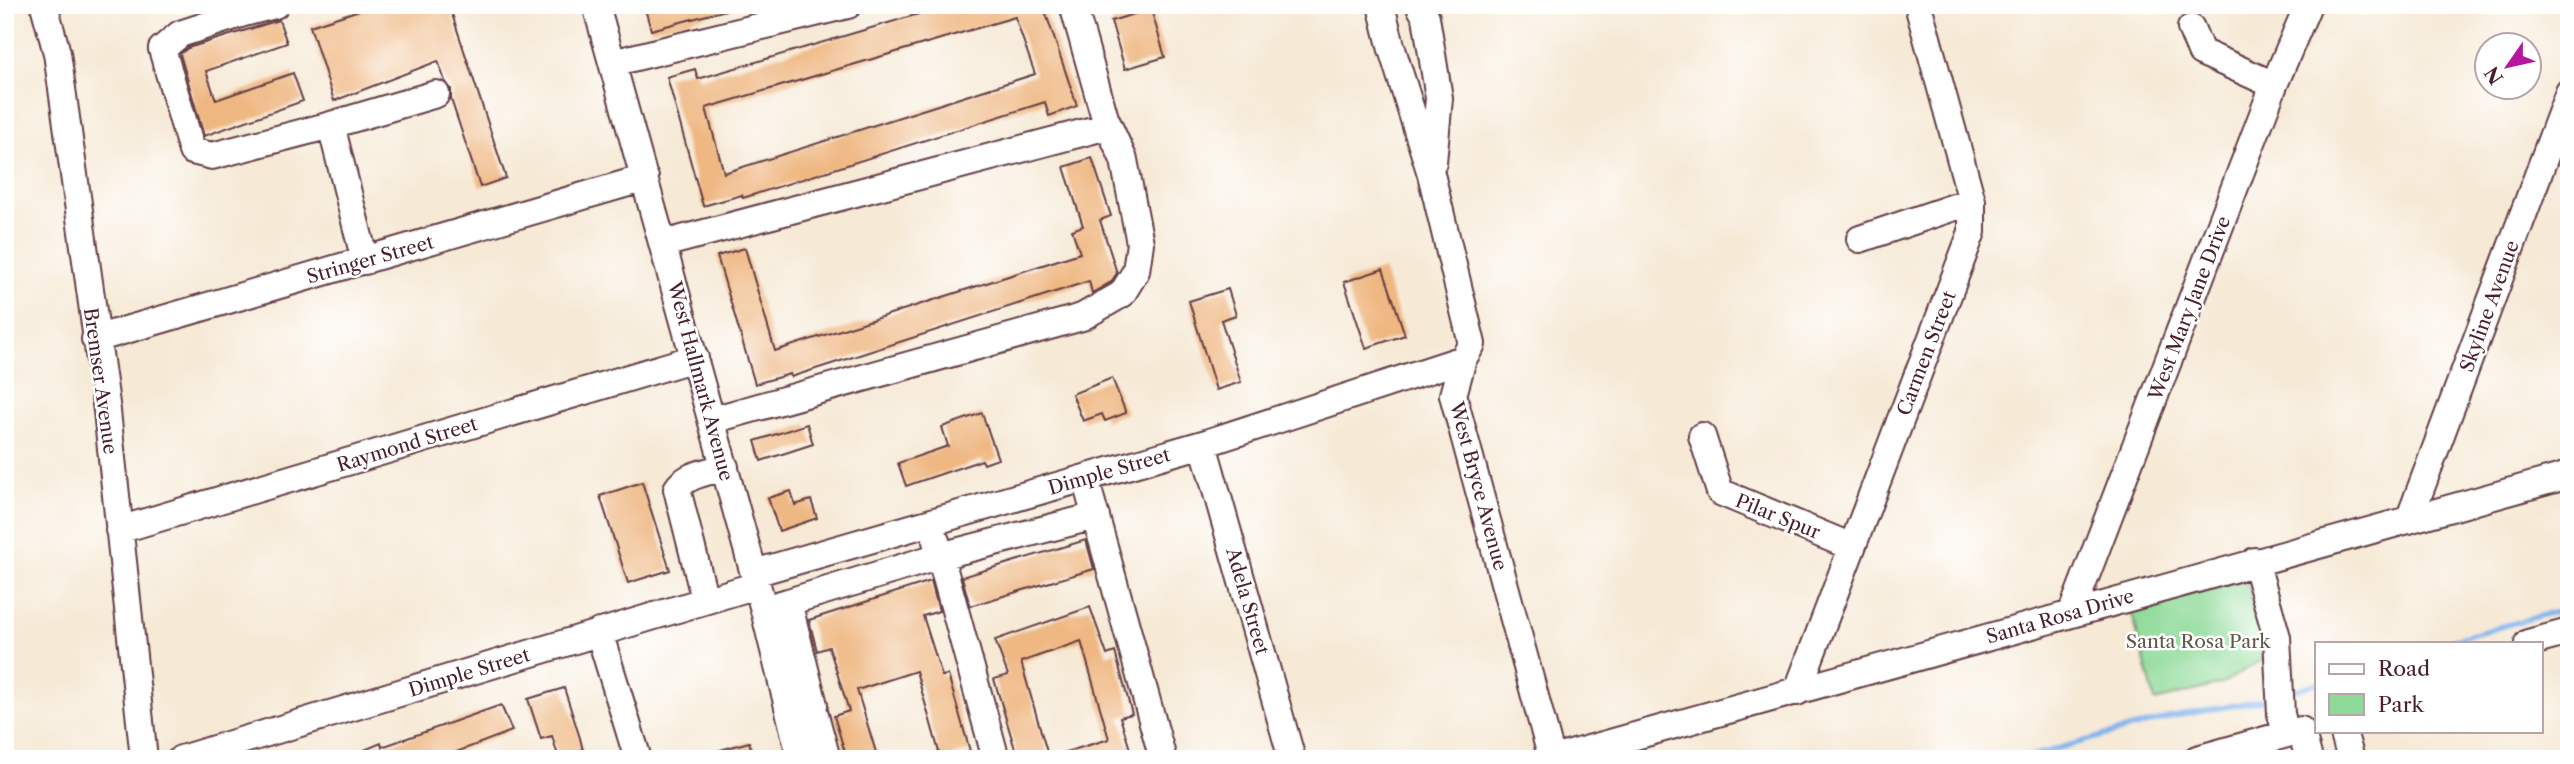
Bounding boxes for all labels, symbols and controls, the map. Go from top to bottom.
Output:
north arrow [2472,32,2542,102]
text: N [2480,62,2508,89]
street label: West Mary Jane Drive [2143,213,2235,404]
street label: Stringer Street [304,230,436,289]
street label: Skyline Avenue [2455,237,2524,375]
street label: West Hallmark Avenue [663,278,738,483]
street label: Carmen Street [1892,287,1961,419]
street label: Bremser Avenue [79,306,122,456]
street label: West Bryce Avenue [1445,398,1512,573]
street label: Raymond Street [334,412,480,477]
street label: Dimple Street [1046,443,1173,500]
street label: Pilar Spur [1732,489,1824,544]
street label: Adela Street [1221,544,1274,658]
street label: Santa Rosa Drive [1984,584,2137,649]
park label: Santa Rosa Park [2126,630,2271,653]
legend [2315,642,2542,732]
street label: Dimple Street [406,643,533,702]
text: Road [2378,656,2430,681]
text: Park [2378,692,2424,717]

